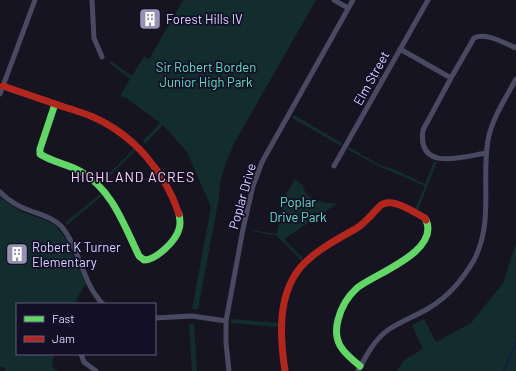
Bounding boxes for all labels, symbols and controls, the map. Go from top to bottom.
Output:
building icon: Forest Hills IV [137,6,163,32]
place label: Forest Hills IV [166,11,243,27]
street label: Elm Street [350,48,392,108]
park label: Sir Robert Borden Junior High Park [156,59,256,90]
street label: Poplar Drive [225,161,259,231]
district label: HIGHLAND ACRES [71,168,195,185]
park label: Poplar Drive Park [269,194,327,225]
place label: Robert K Turner Elementary [32,239,121,270]
building icon: Robert K Turner Elementary [4,241,30,267]
legend [16,303,156,355]
text: Fast [52,311,75,325]
text: Jam [52,331,75,345]

